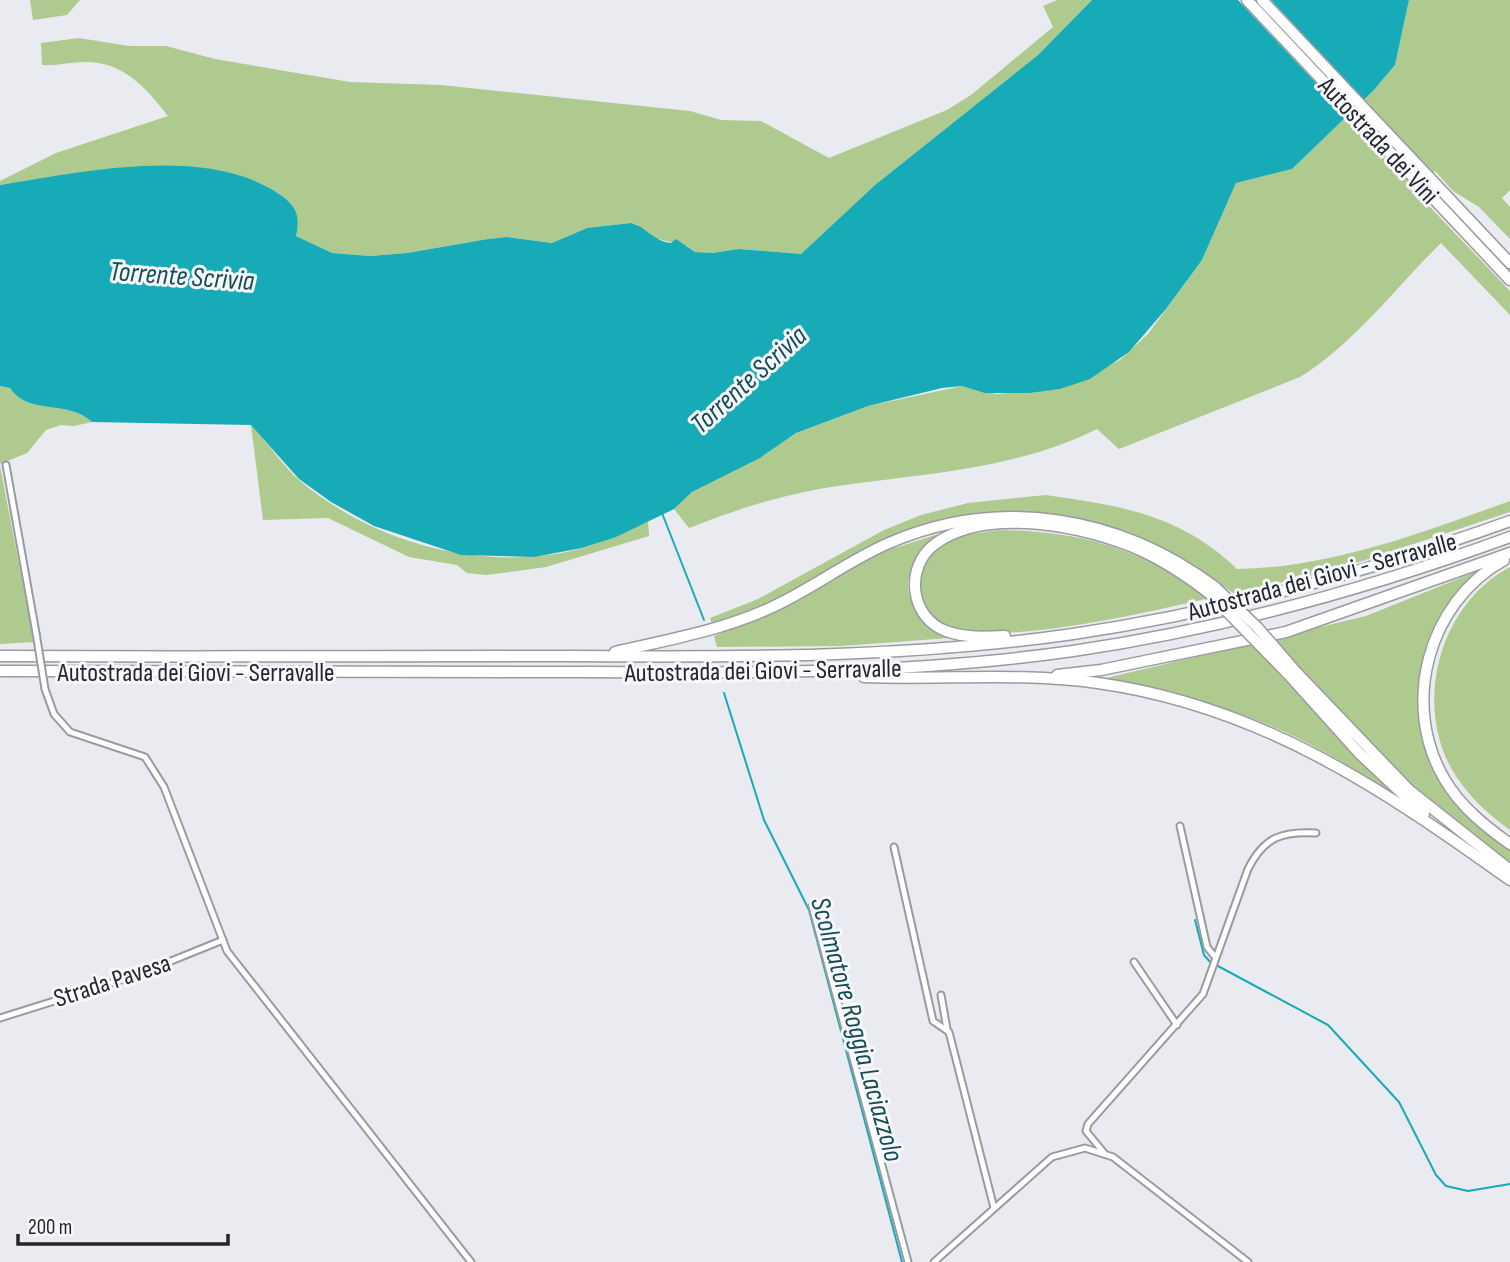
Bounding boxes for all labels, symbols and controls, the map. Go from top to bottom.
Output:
street label: Autostrada dei Vini [1310,70,1445,211]
water label: Torrente Scrivia [108,255,256,298]
water label: Torrente Scrivia [684,319,814,441]
street label: Autostrada dei Giovi - Serravalle [1184,527,1460,629]
street label: Autostrada dei Giovi - Serravalle [623,654,902,689]
street label: Autostrada dei Giovi - Serravalle [57,658,334,689]
water label: Scolmatore Roggia Laciazzolo [803,893,910,1166]
street label: Strada Pavesa [50,948,175,1015]
scale bar [18,1202,228,1246]
text: 200 m [28,1215,72,1240]

